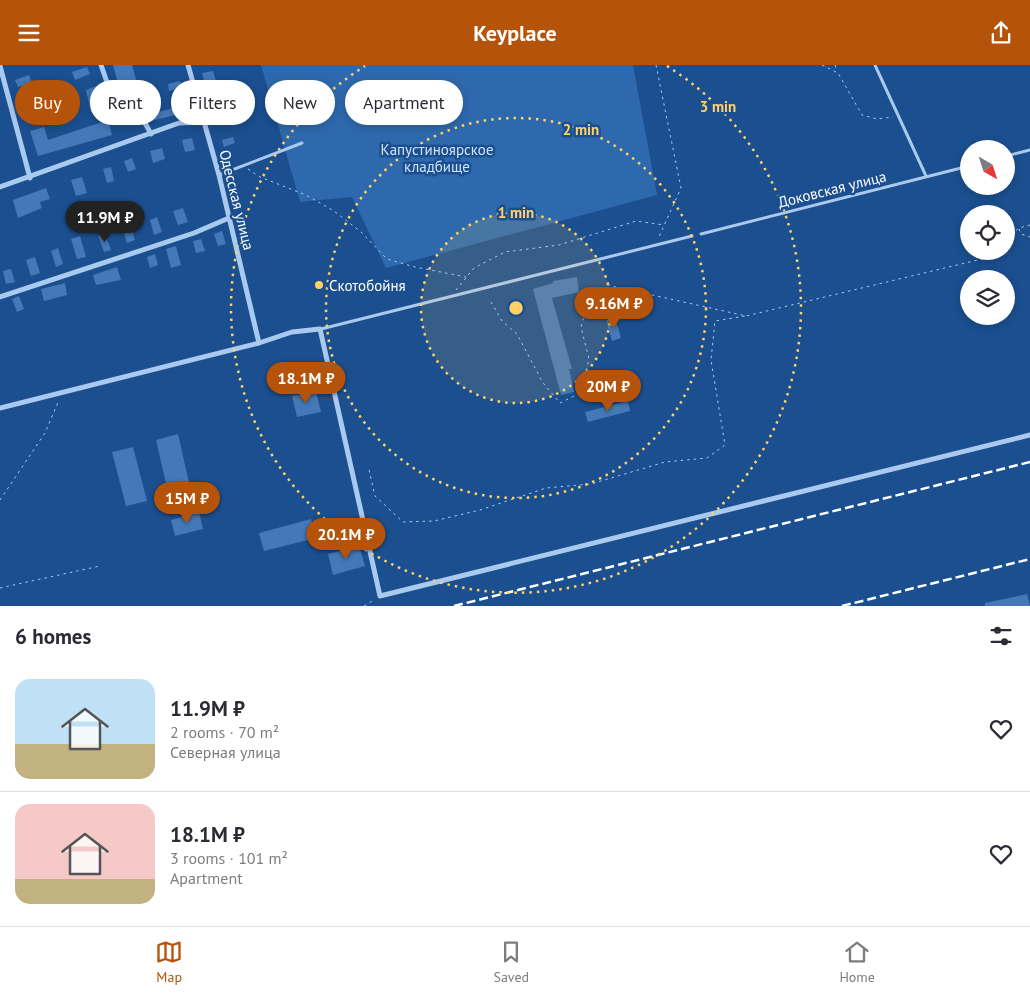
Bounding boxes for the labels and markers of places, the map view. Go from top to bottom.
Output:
pin: 11.9M ₽ [59,201,151,243]
place label: Скотобойня [329,276,406,295]
marker: Скотобойня [313,279,325,291]
pin: 9.16M ₽ [568,287,660,329]
centre of rings [507,299,525,317]
pin: 18.1M ₽ [260,361,352,404]
pin: 20M ₽ [573,369,643,412]
pin: 15M ₽ [152,481,222,524]
pin: 20.1M ₽ [300,517,392,560]

